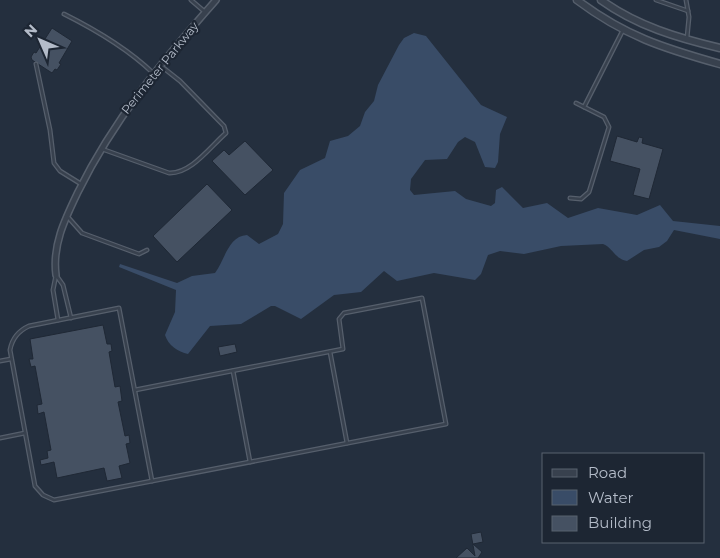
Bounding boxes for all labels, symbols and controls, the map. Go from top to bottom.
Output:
north arrow [15,15,65,65]
street label: Perimeter Parkway [118,18,202,117]
text: N [20,20,41,41]
legend [542,453,705,543]
text: Road [588,463,627,482]
text: Water [588,488,634,507]
text: Building [588,513,652,532]

